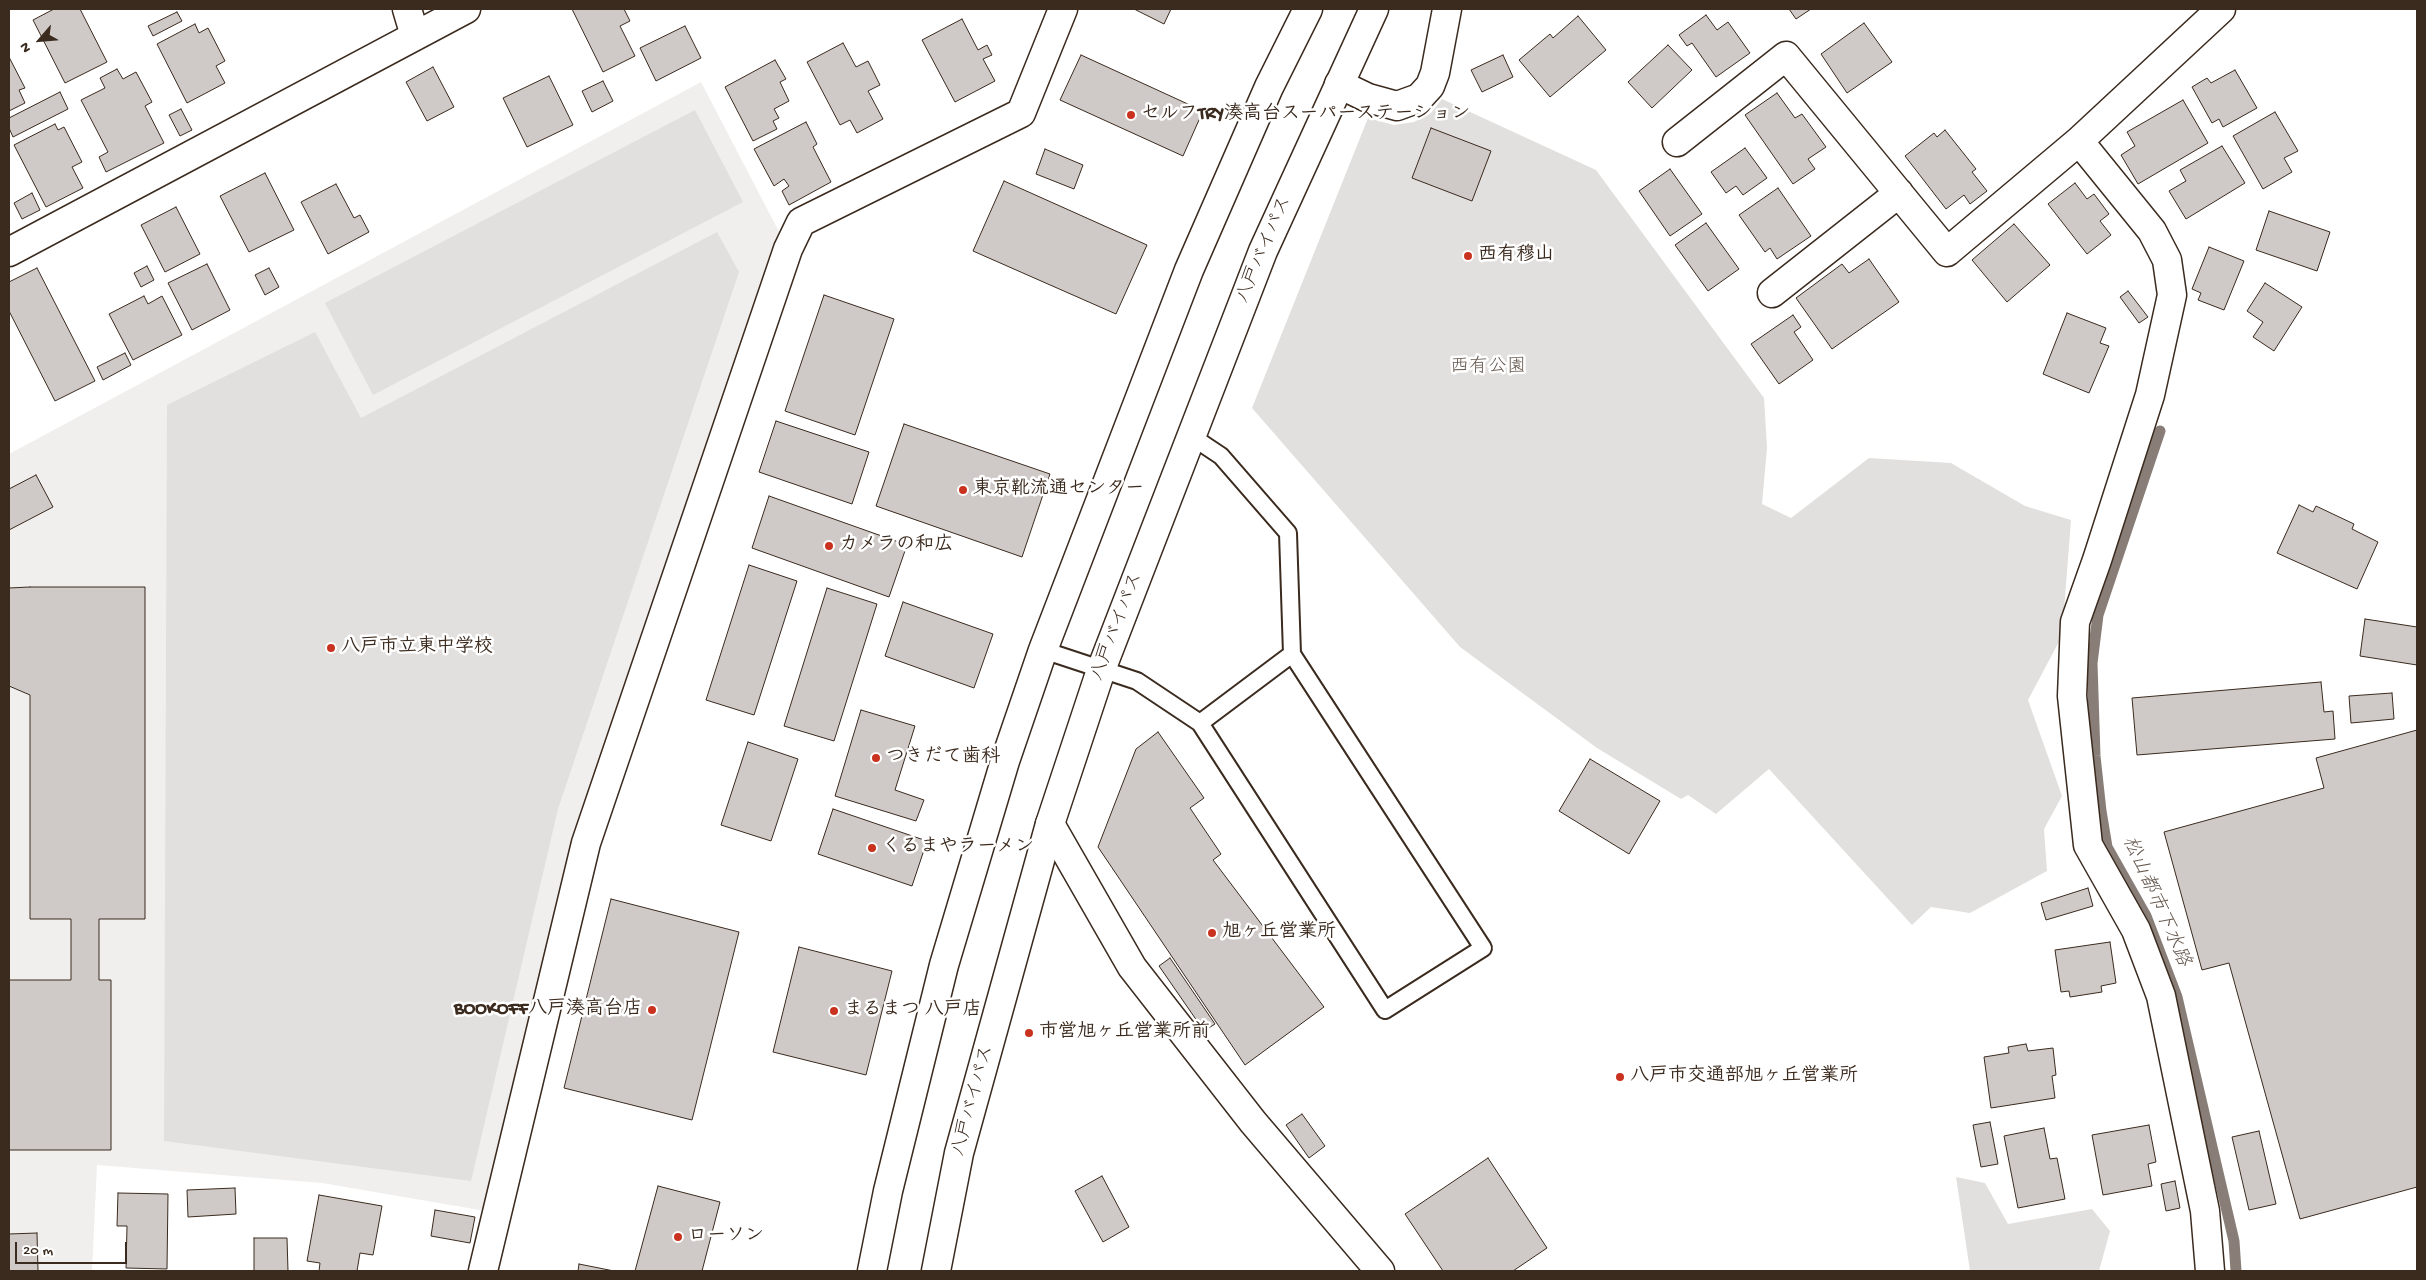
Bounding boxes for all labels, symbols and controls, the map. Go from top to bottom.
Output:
north arrow [15,15,65,65]
text: N [17,39,36,55]
place label: セルフTRY湊高台スーパーステーション [1141,104,1470,126]
marker: セルフTRY湊高台スーパーステーション [1125,109,1137,121]
street label: 八戸バイパス [1232,193,1298,307]
place label: 西有穆山 [1478,245,1554,267]
marker: 西有穆山 [1462,250,1474,262]
park label: 西有公園 [1450,357,1526,379]
place label: 東京靴流通センター [973,479,1144,501]
marker: 東京靴流通センター [957,484,969,496]
place label: カメラの和広 [839,535,953,557]
marker: カメラの和広 [823,540,835,552]
street label: 八戸バイパス [1087,570,1149,684]
place label: 八戸市立東中学校 [341,637,493,659]
marker: 八戸市立東中学校 [325,642,337,654]
place label: つきだて歯科 [886,747,1000,769]
marker: つきだて歯科 [870,752,882,764]
water label: 松山都市下水路 [2116,833,2194,971]
place label: くるまやラーメン [882,837,1034,859]
marker: くるまやラーメン [866,842,878,854]
place label: 旭ヶ丘営業所 [1222,922,1336,944]
marker: 旭ヶ丘営業所 [1206,927,1218,939]
place label: BOOKOFF八戸湊高台店 [454,999,642,1021]
place label: まるまつ 八戸店 [844,1000,981,1022]
marker: BOOKOFF八戸湊高台店 [646,1004,658,1016]
marker: まるまつ 八戸店 [828,1005,840,1017]
place label: 市営旭ヶ丘営業所前 [1039,1022,1210,1044]
marker: 市営旭ヶ丘営業所前 [1023,1027,1035,1039]
street label: 八戸バイパス [948,1043,1000,1159]
place label: 八戸市交通部旭ヶ丘営業所 [1630,1066,1858,1088]
marker: 八戸市交通部旭ヶ丘営業所 [1614,1071,1626,1083]
place label: ローソン [688,1226,764,1248]
marker: ローソン [672,1231,684,1243]
scale bar [18,1232,130,1264]
text: 20 m [23,1242,53,1260]

